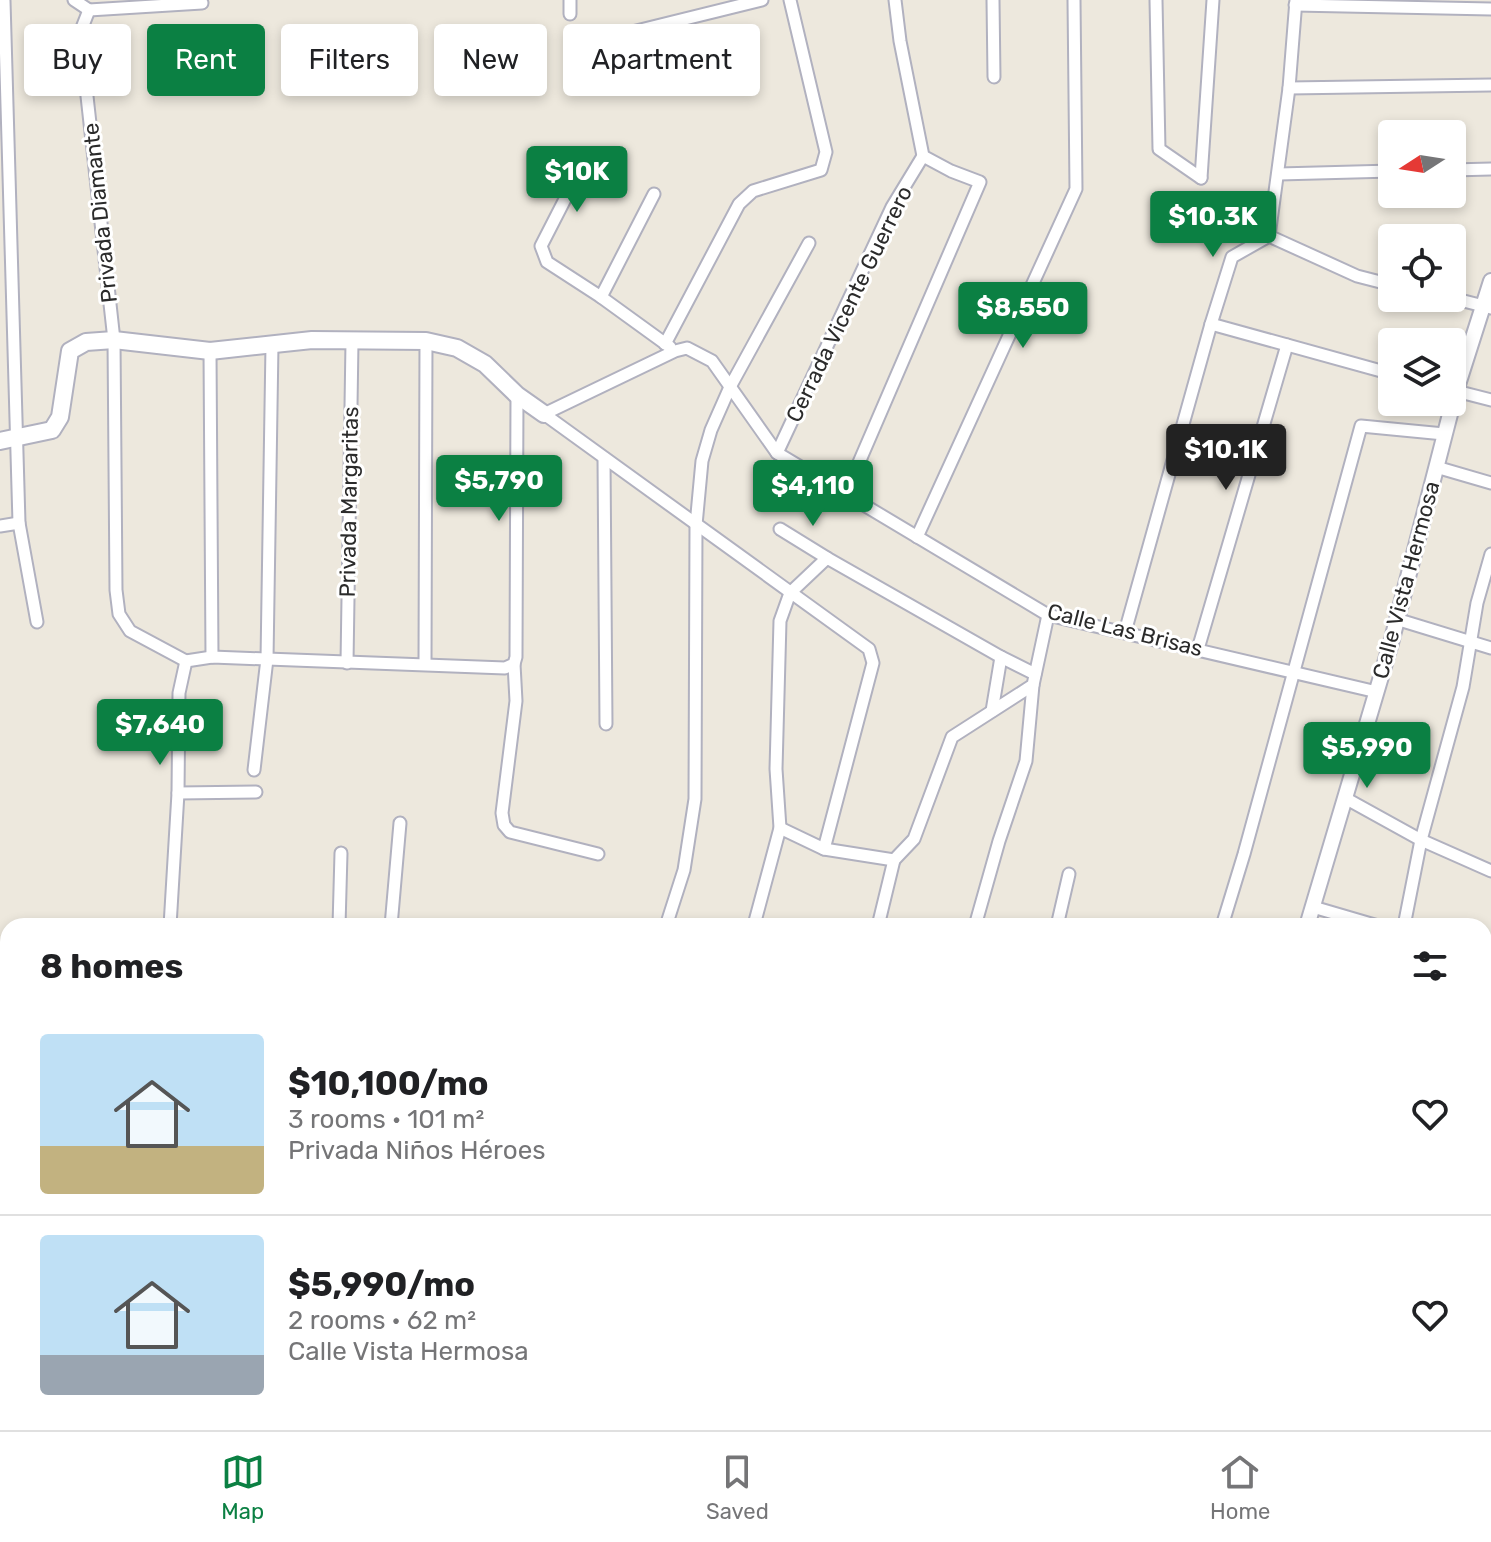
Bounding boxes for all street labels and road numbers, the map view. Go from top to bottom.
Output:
street label: Privada Diamante [77,122,123,304]
street label: Cerrada Vicente Guerrero [780,181,918,427]
street label: Privada Margaritas [334,406,364,598]
street label: Calle Vista Hermosa [1367,478,1445,682]
street label: Calle Las Brisas [1044,598,1206,662]

